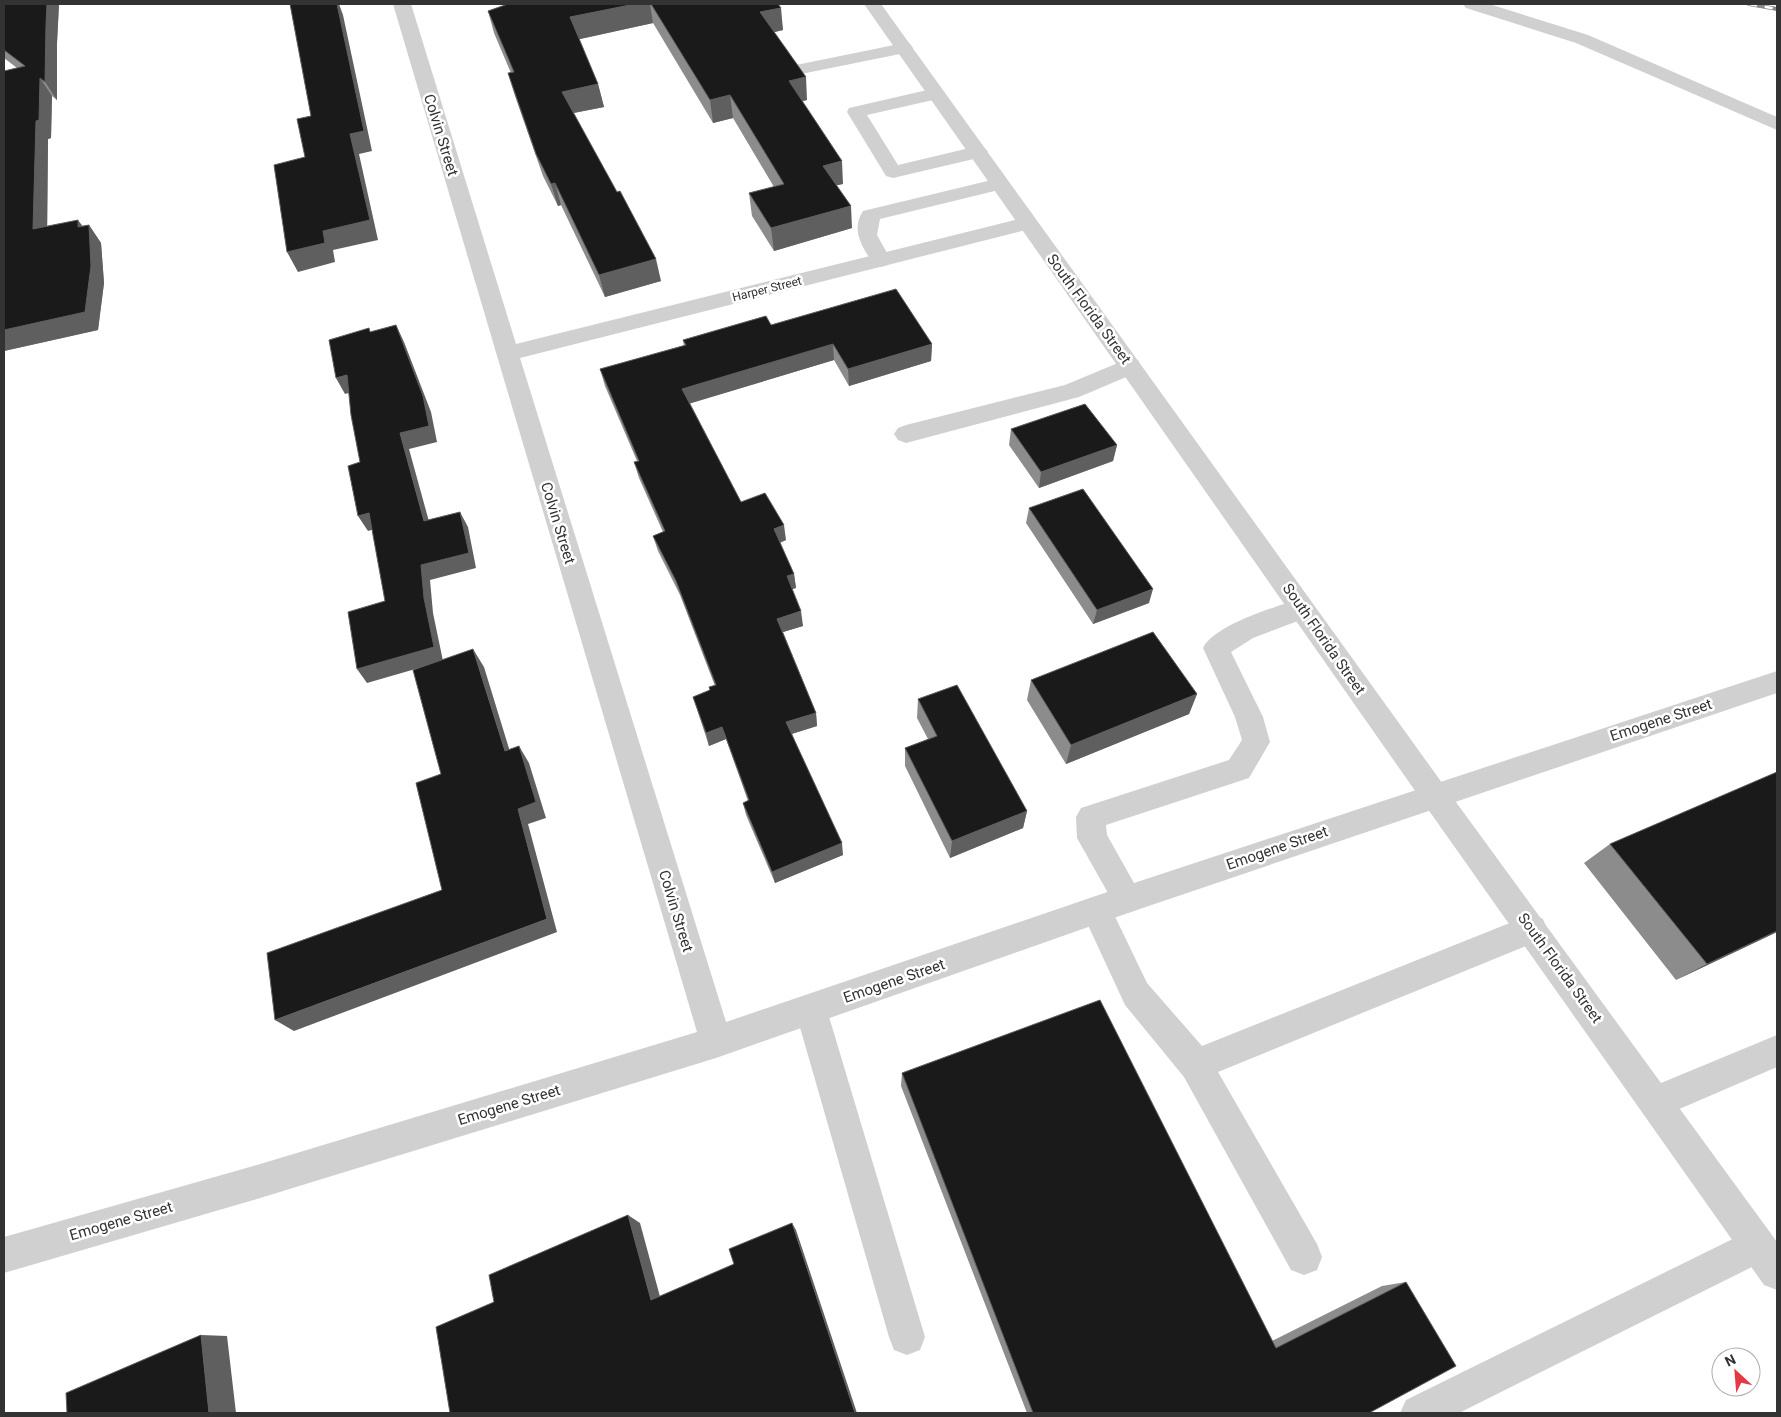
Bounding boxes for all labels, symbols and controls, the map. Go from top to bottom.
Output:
street label: Colvin Street [420,92,462,178]
street label: South Florida Street [1043,250,1135,368]
street label: Harper Street [731,274,803,304]
street label: Colvin Street [537,480,579,566]
street label: South Florida Street [1279,580,1369,698]
street label: Emogene Street [1608,695,1714,745]
street label: Emogene Street [1224,822,1330,874]
street label: Colvin Street [655,868,697,954]
street label: South Florida Street [1514,909,1606,1027]
street label: Emogene Street [841,955,947,1007]
street label: Emogene Street [456,1081,562,1129]
street label: Emogene Street [67,1198,175,1244]
north arrow [1711,1347,1761,1397]
text: N [1722,1351,1738,1370]

